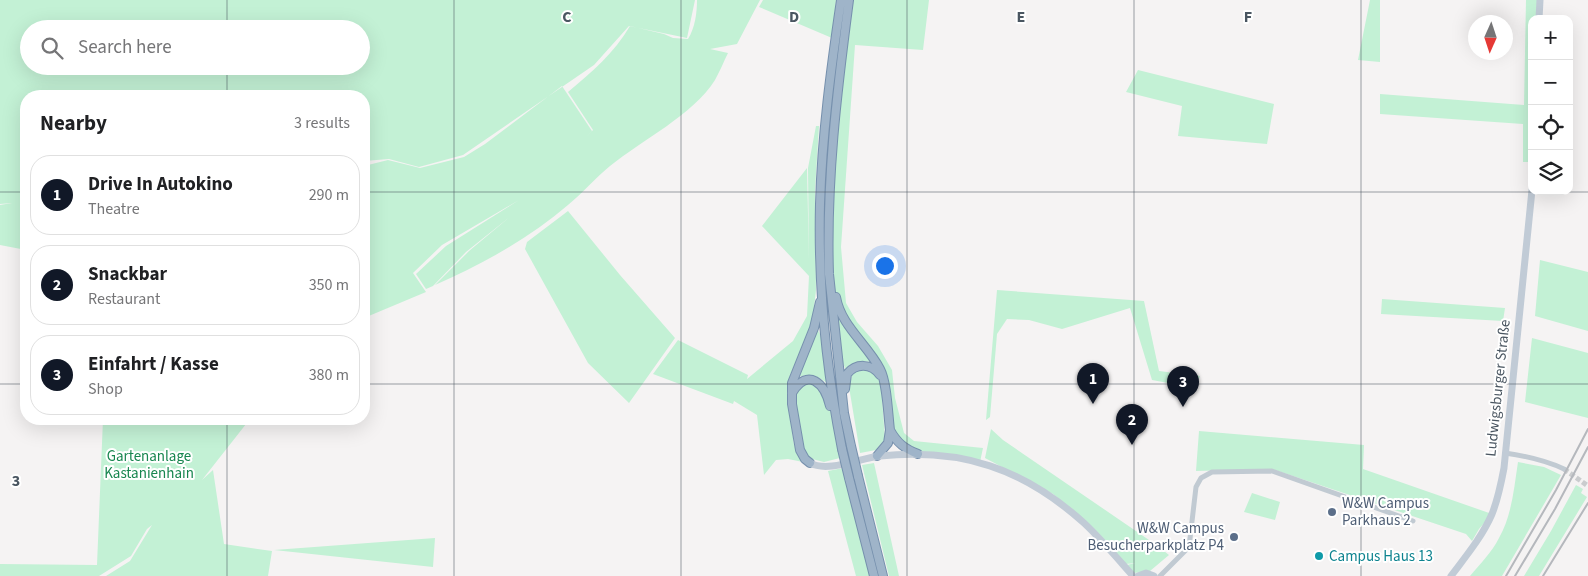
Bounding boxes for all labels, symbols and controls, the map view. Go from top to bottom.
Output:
text: C [562,6,572,28]
text: D [789,6,799,28]
text: E [1017,6,1025,28]
text: F [1244,6,1252,28]
north arrow [1468,15,1513,60]
map controls [1528,15,1573,195]
button: + [1528,15,1573,60]
search box [20,20,370,75]
icon: search [38,34,66,62]
text: Search here [78,34,172,61]
button: − [1528,60,1573,105]
button: locate [1528,105,1573,150]
text: Nearby [40,108,107,138]
text: 3 results [294,112,350,134]
button: layers [1528,150,1573,195]
text: Drive In Autokino [88,171,233,198]
text: 1 [53,184,61,206]
text: 290 m [309,184,349,206]
text: Theatre [88,198,140,220]
your location [872,253,898,279]
text: Snackbar [88,261,167,288]
text: 2 [53,274,61,296]
text: 350 m [309,274,349,296]
text: Restaurant [88,288,161,310]
street label: Ludwigsburger Straße [1480,318,1516,458]
text: Einfahrt / Kasse [88,351,219,378]
pin: 1 [1077,363,1109,404]
text: 3 [53,364,61,386]
text: 380 m [309,364,349,386]
pin: 3 [1167,366,1199,407]
text: Shop [88,378,123,400]
pin: 2 [1116,404,1148,445]
park label: Gartenanlage Kastanienhain [104,446,194,484]
text: 3 [12,470,20,492]
place label: W&W Campus Parkhaus 2 [1342,493,1429,531]
marker: W&W Campus Parkhaus 2 [1326,506,1338,518]
place label: W&W Campus Besucherparkplatz P4 [1087,518,1225,556]
marker: W&W Campus Besucherparkplatz P4 [1228,531,1240,543]
place label: Campus Haus 13 [1329,546,1433,567]
marker: Campus Haus 13 [1313,550,1325,562]

